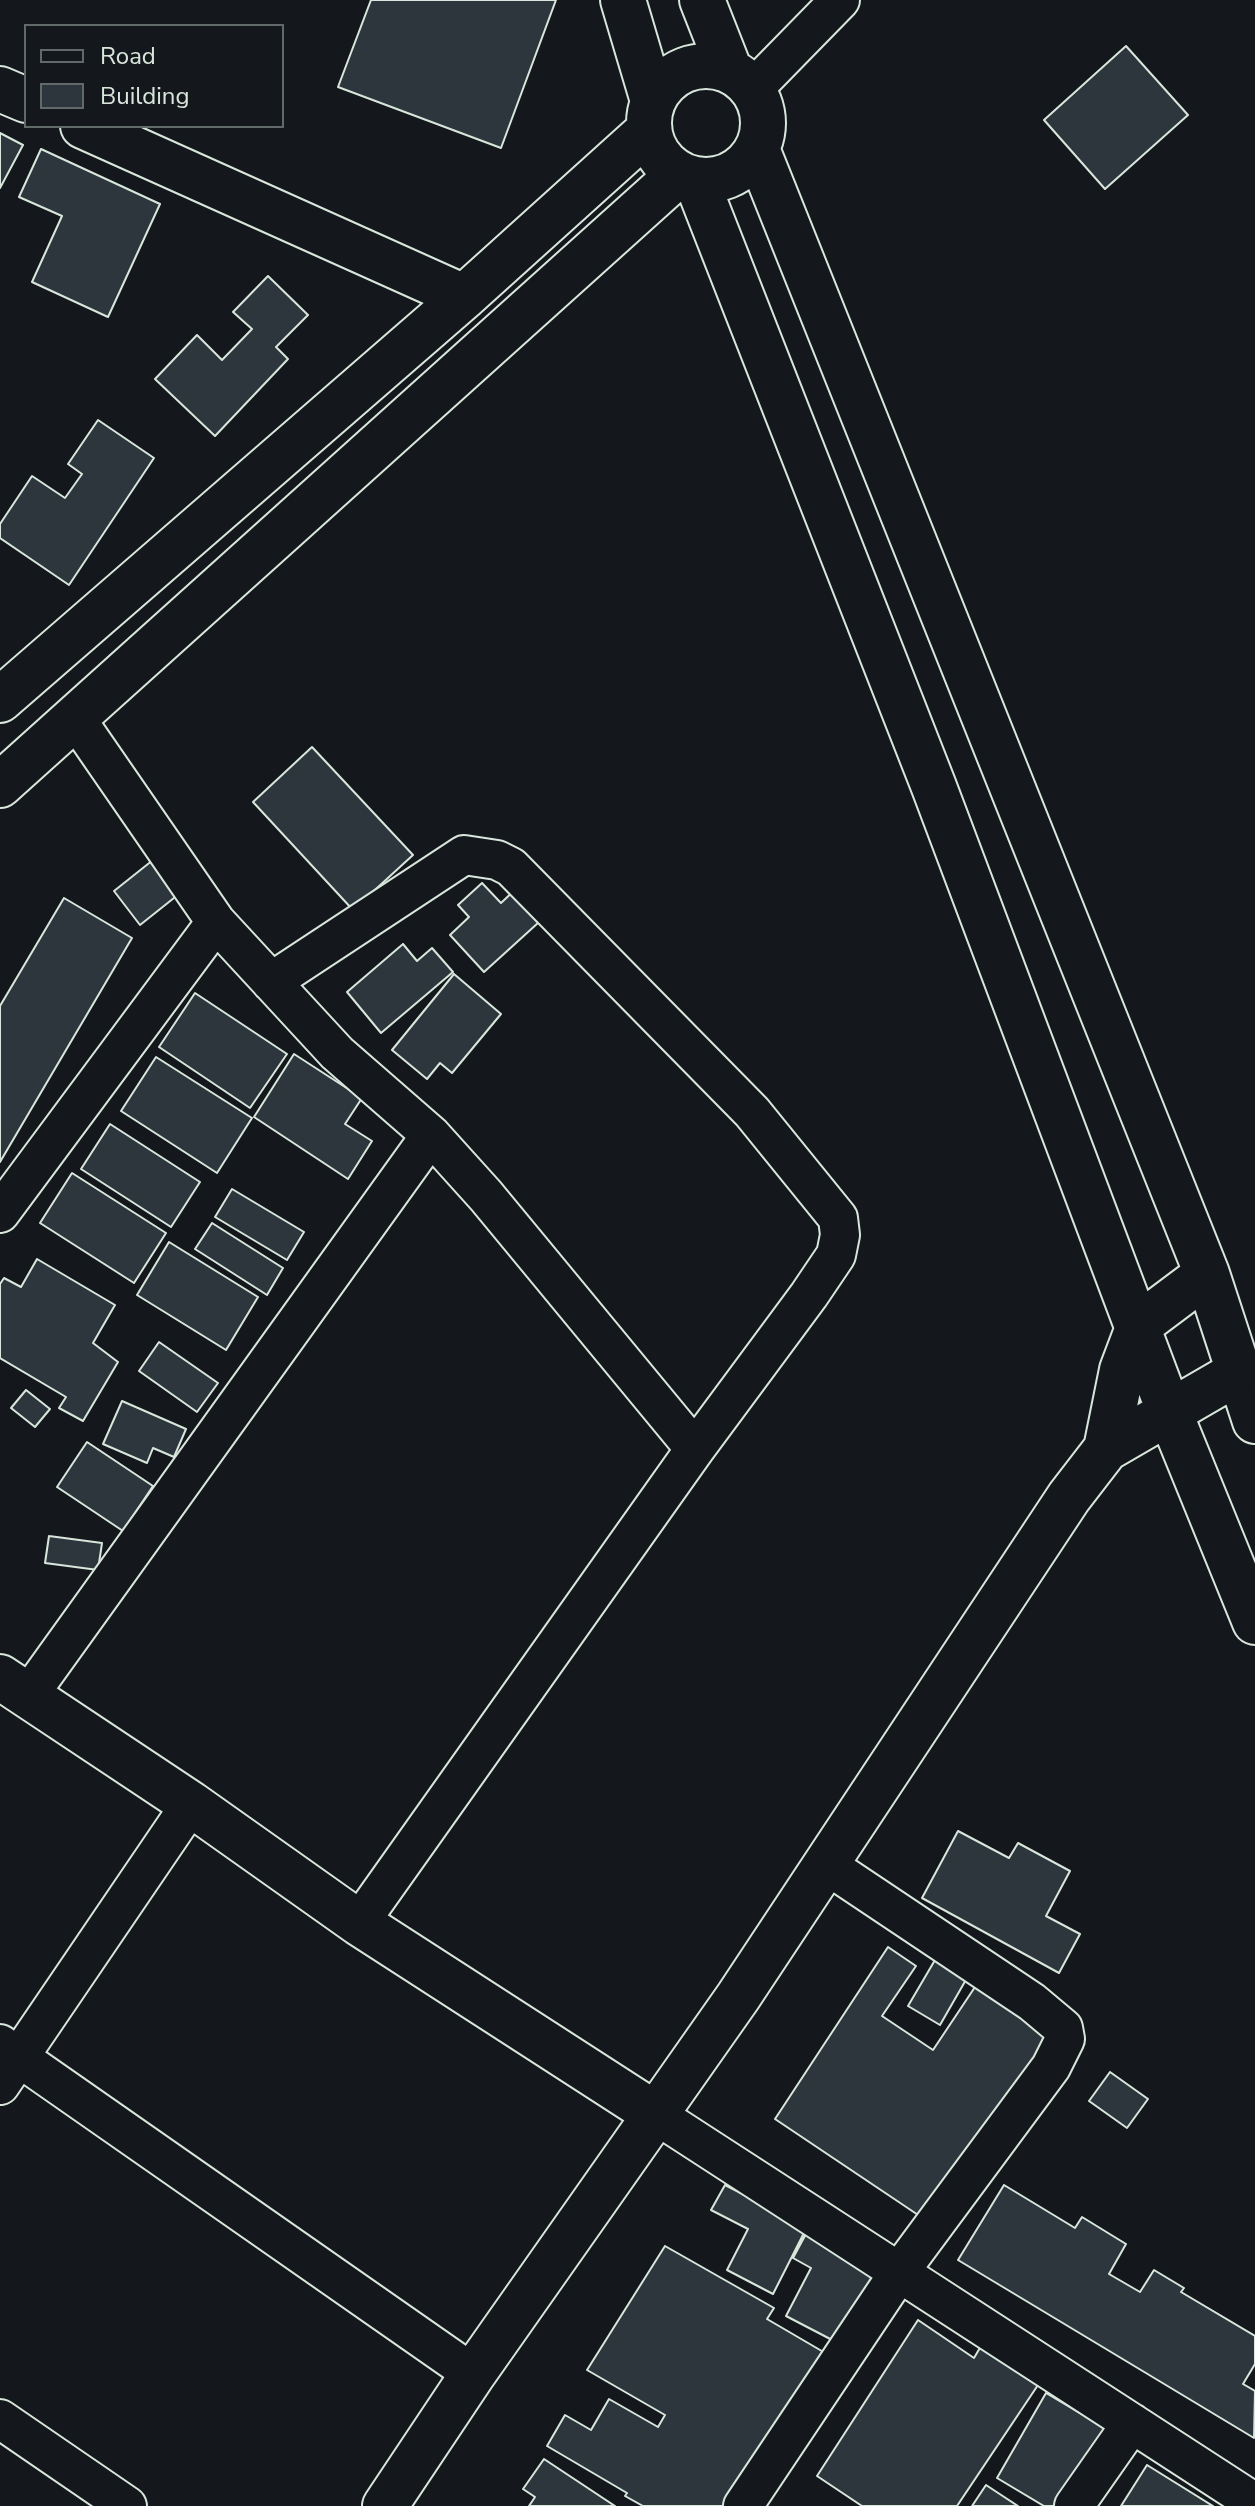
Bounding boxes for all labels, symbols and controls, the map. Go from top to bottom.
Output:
legend [24,24,284,128]
text: Road [100,40,156,72]
text: Building [100,80,190,112]

